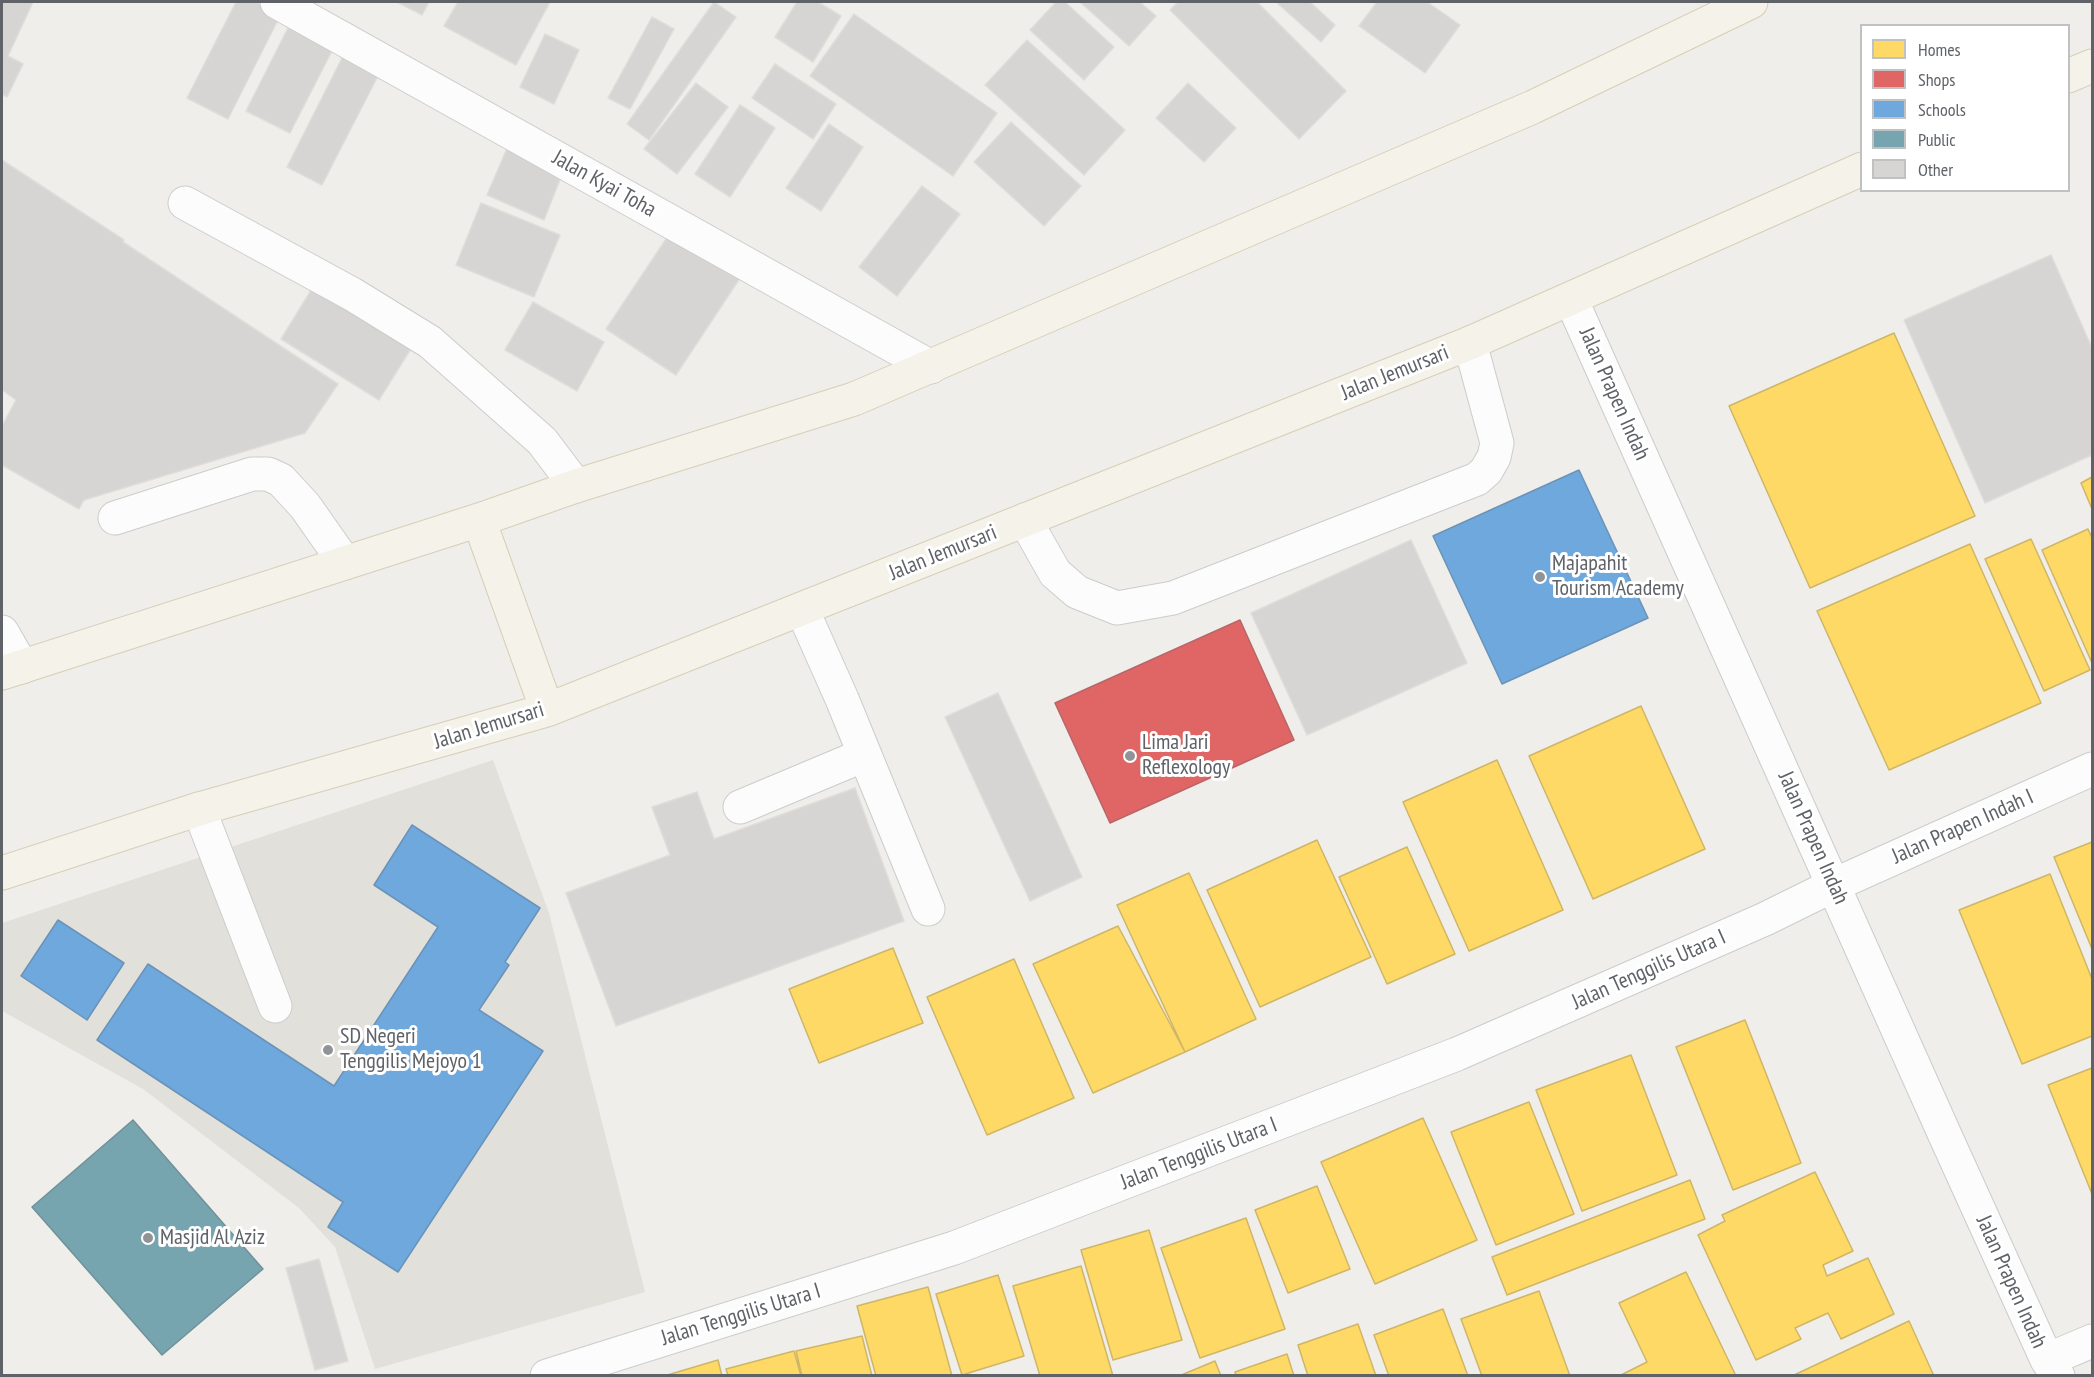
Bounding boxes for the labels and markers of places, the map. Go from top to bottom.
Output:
place label: Majapahit Tourism Academy [1552,551,1684,602]
marker: Majapahit Tourism Academy [1533,570,1547,584]
place label: Lima Jari Reflexology [1142,730,1230,782]
marker: Lima Jari Reflexology [1123,749,1137,763]
place label: SD Negeri Tenggilis Mejoyo 1 [340,1024,482,1076]
marker: SD Negeri Tenggilis Mejoyo 1 [321,1043,335,1057]
place label: Masjid Al Aziz [160,1225,265,1251]
marker: Masjid Al Aziz [141,1231,155,1245]

